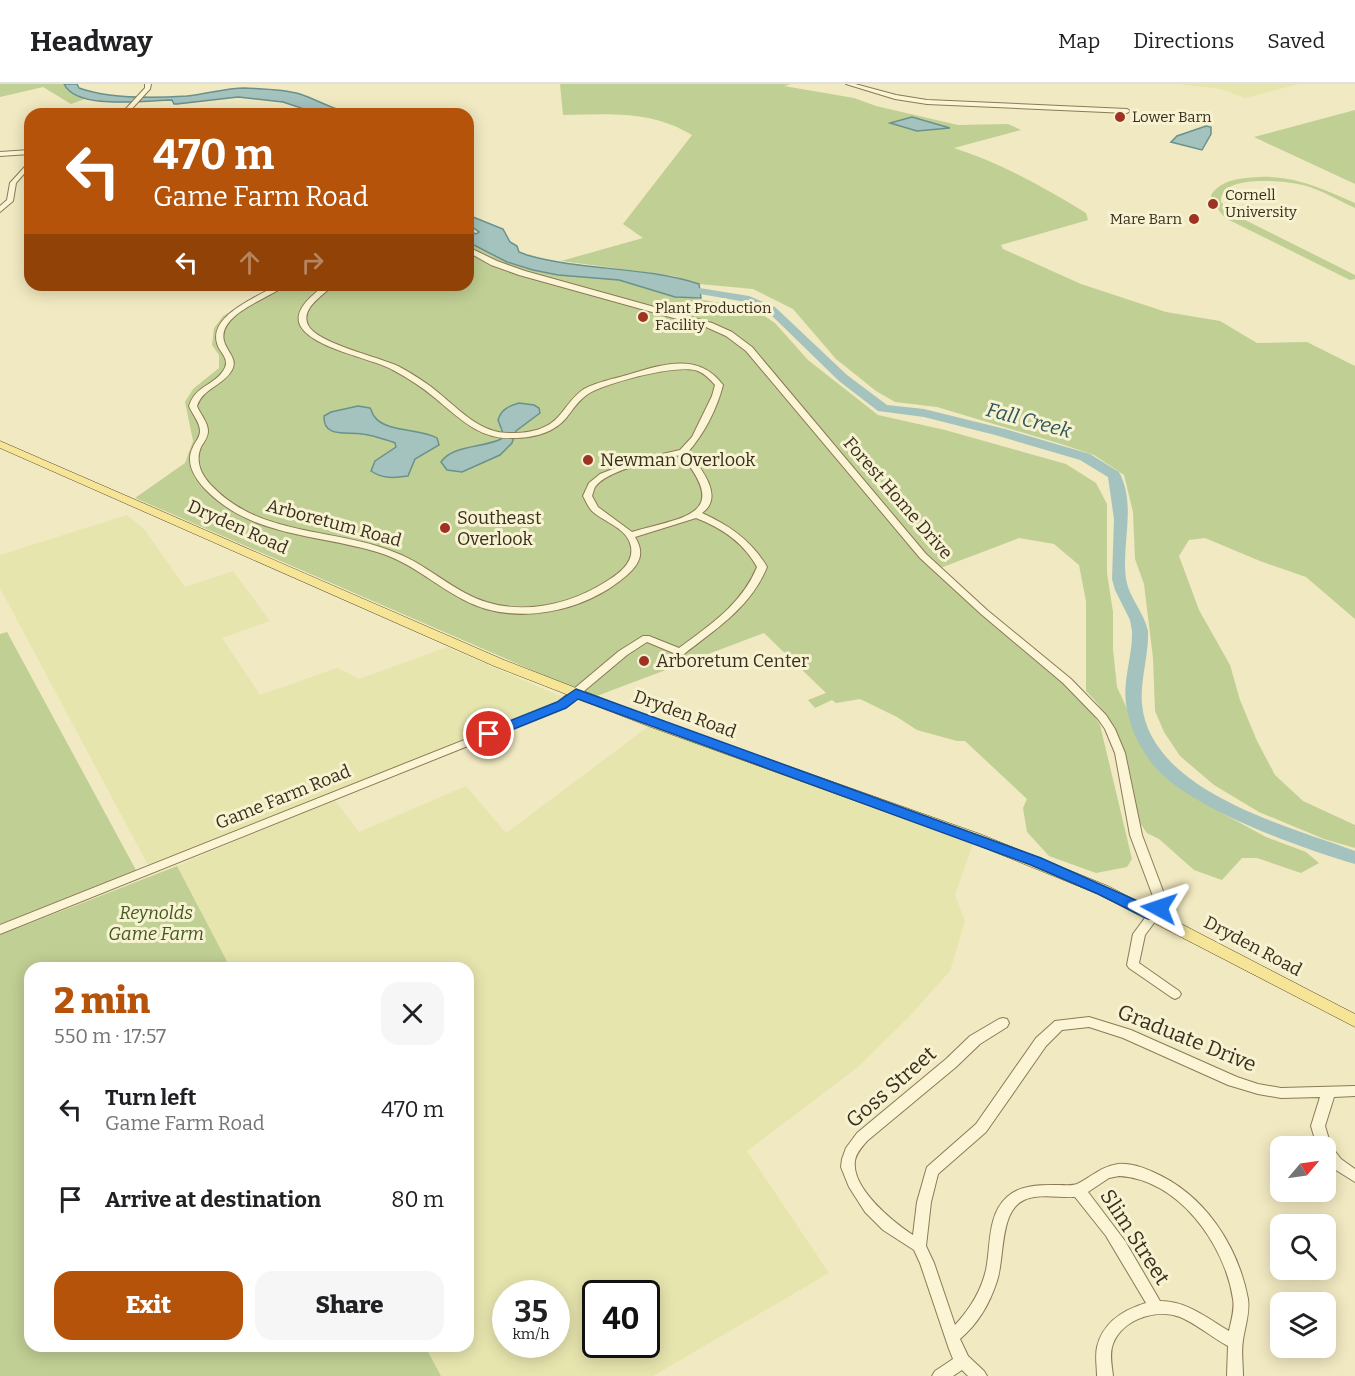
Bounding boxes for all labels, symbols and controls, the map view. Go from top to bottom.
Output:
text: Headway [30,25,153,58]
text: Map [1058,28,1100,54]
text: Directions [1133,28,1234,54]
text: Saved [1267,28,1325,54]
place label: Lower Barn [1132,108,1212,126]
marker: Lower Barn [1113,110,1127,124]
text: 470 m [153,130,274,180]
icon: left [54,132,132,210]
text: Game Farm Road [153,181,369,213]
place label: Cornell University [1225,186,1297,221]
marker: Cornell University [1206,197,1220,211]
place label: Mare Barn [1110,210,1182,228]
marker: Mare Barn [1187,212,1201,226]
icon: left [170,246,203,279]
icon: ahead [233,246,266,279]
icon: right [296,246,329,279]
place label: Plant Production Facility [655,299,772,334]
marker: Plant Production Facility [636,310,650,324]
water label: Fall Creek [984,397,1074,443]
street label: Forest Home Drive [839,432,957,564]
place label: Newman Overlook [600,449,756,471]
marker: Newman Overlook [581,453,595,467]
street label: Arboretum Road [264,494,404,552]
street label: Dryden Road [184,495,292,559]
place label: Southeast Overlook [457,507,542,550]
marker: Southeast Overlook [438,521,452,535]
place label: Arboretum Center [656,650,809,672]
marker: Arboretum Center [637,654,651,668]
street label: Dryden Road [631,685,740,743]
pin [463,708,514,759]
icon: arrive [472,717,505,750]
street label: Game Farm Road [212,760,354,834]
position arrow [1127,876,1191,940]
park label: Reynolds Game Farm [108,902,204,945]
street label: Dryden Road [1200,911,1306,981]
text: 2 min [54,979,150,1023]
button: close [381,982,444,1045]
street label: Graduate Drive [1114,998,1260,1078]
text: 550 m · 17:57 [54,1024,166,1048]
street label: Goss Street [841,1040,942,1133]
text: Turn left [105,1084,197,1111]
icon: left [54,1093,87,1126]
text: 470 m [381,1096,444,1123]
text: Game Farm Road [105,1111,265,1135]
north arrow [1270,1136,1336,1202]
map controls [1270,1136,1336,1358]
icon: arrive [54,1183,87,1216]
street label: Slim Street [1095,1184,1176,1290]
text: Arrive at destination [105,1186,321,1213]
text: 80 m [391,1186,444,1213]
button: search [1270,1214,1336,1280]
button: Exit [54,1271,243,1340]
button: Share [255,1271,444,1340]
speed limit sign: 40 [582,1280,660,1358]
button: layers [1270,1292,1336,1358]
text: 35 [514,1294,548,1330]
text: km/h [512,1325,550,1343]

